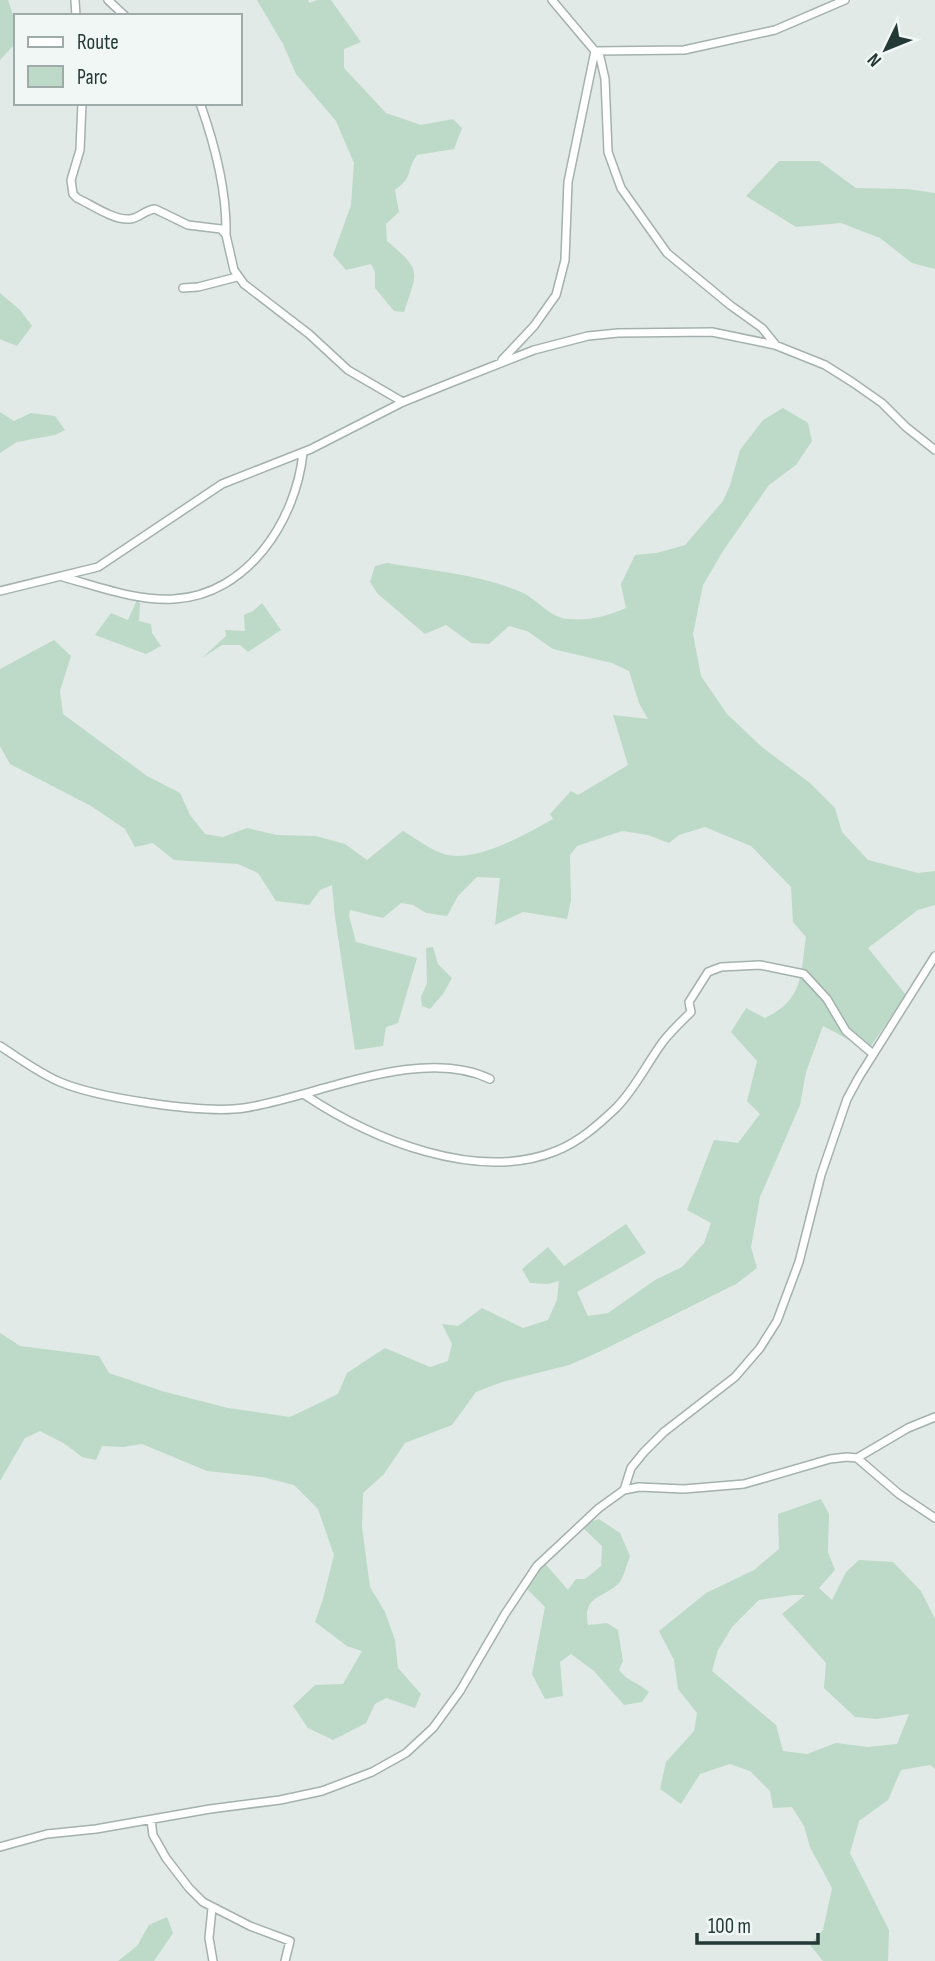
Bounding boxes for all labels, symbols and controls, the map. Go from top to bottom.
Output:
legend [14,14,242,105]
north arrow [851,14,921,84]
text: Route [77,30,119,55]
text: N [863,48,887,71]
text: Parc [77,65,108,90]
scale bar [697,1902,818,1946]
text: 100 m [708,1914,751,1939]

